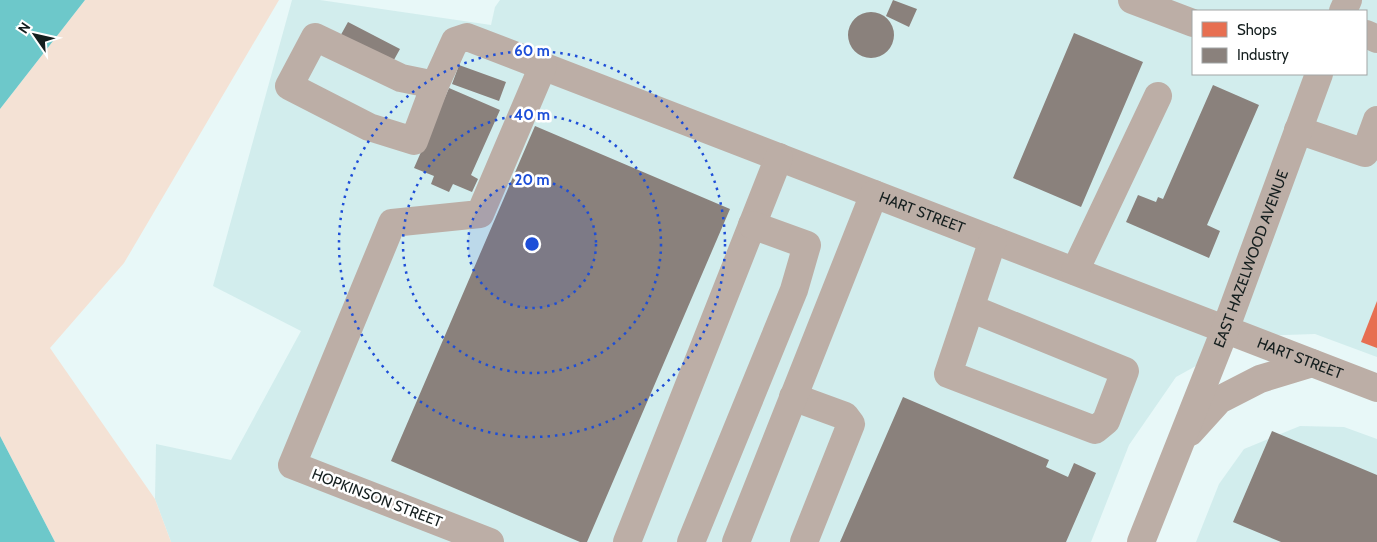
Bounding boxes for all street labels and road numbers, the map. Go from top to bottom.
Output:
street label: EAST HAZELWOOD AVENUE [1210,167,1292,350]
street label: HART STREET [877,188,968,237]
street label: HART STREET [1254,334,1345,383]
street label: HOPKINSON STREET [309,465,445,531]

